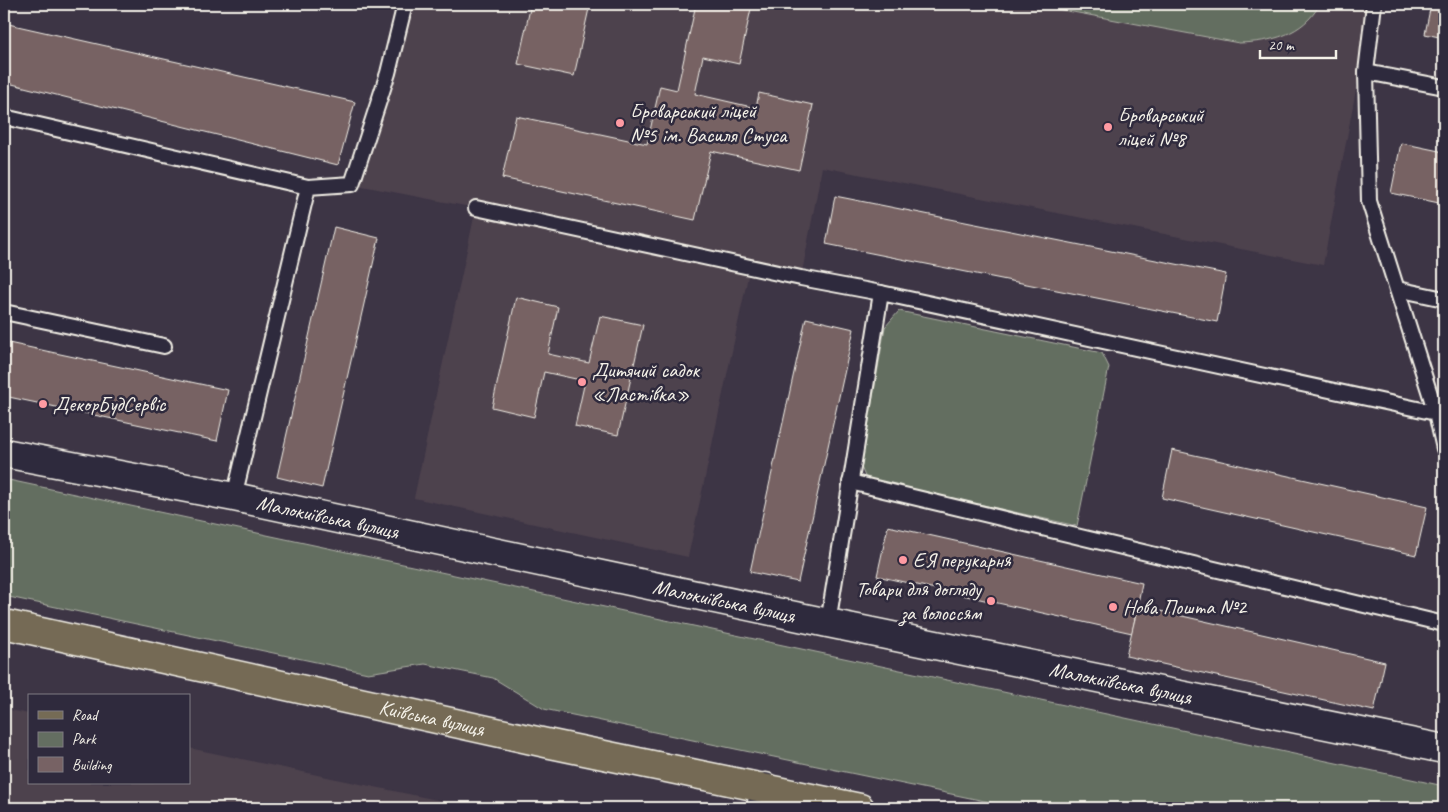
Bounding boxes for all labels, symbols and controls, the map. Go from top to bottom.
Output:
scale bar [1260,28,1337,60]
text: 20 m [1268,36,1295,55]
place label: Броварський ліцей №5 ім. Василя Стуса [630,98,788,148]
place label: Броварський ліцей №8 [1118,102,1205,152]
marker: Броварський ліцей №5 ім. Василя Стуса [614,117,626,129]
marker: Броварський ліцей №8 [1102,121,1114,133]
place label: Дитячий садок «Ластівка» [592,357,700,407]
marker: Дитячий садок «Ластівка» [576,376,588,388]
place label: ДекорБудСервіс [53,391,167,417]
marker: ДекорБудСервіс [37,398,49,410]
street label: Малокиївська вулиця [254,489,403,545]
place label: ЕЯ перукарня [913,547,1012,573]
marker: ЕЯ перукарня [897,554,909,566]
street label: Малокиївська вулиця [650,573,799,629]
place label: Товари для догляду за волоссям [856,576,983,627]
place label: Нова Пошта №2 [1123,594,1248,620]
marker: Товари для догляду за волоссям [985,595,997,607]
marker: Нова Пошта №2 [1107,601,1119,613]
street label: Малокиївська вулиця [1047,656,1195,710]
legend [28,694,190,784]
street label: Київська вулиця [377,694,488,742]
text: Road [72,706,99,725]
text: Park [72,730,97,749]
text: Building [72,756,112,775]

